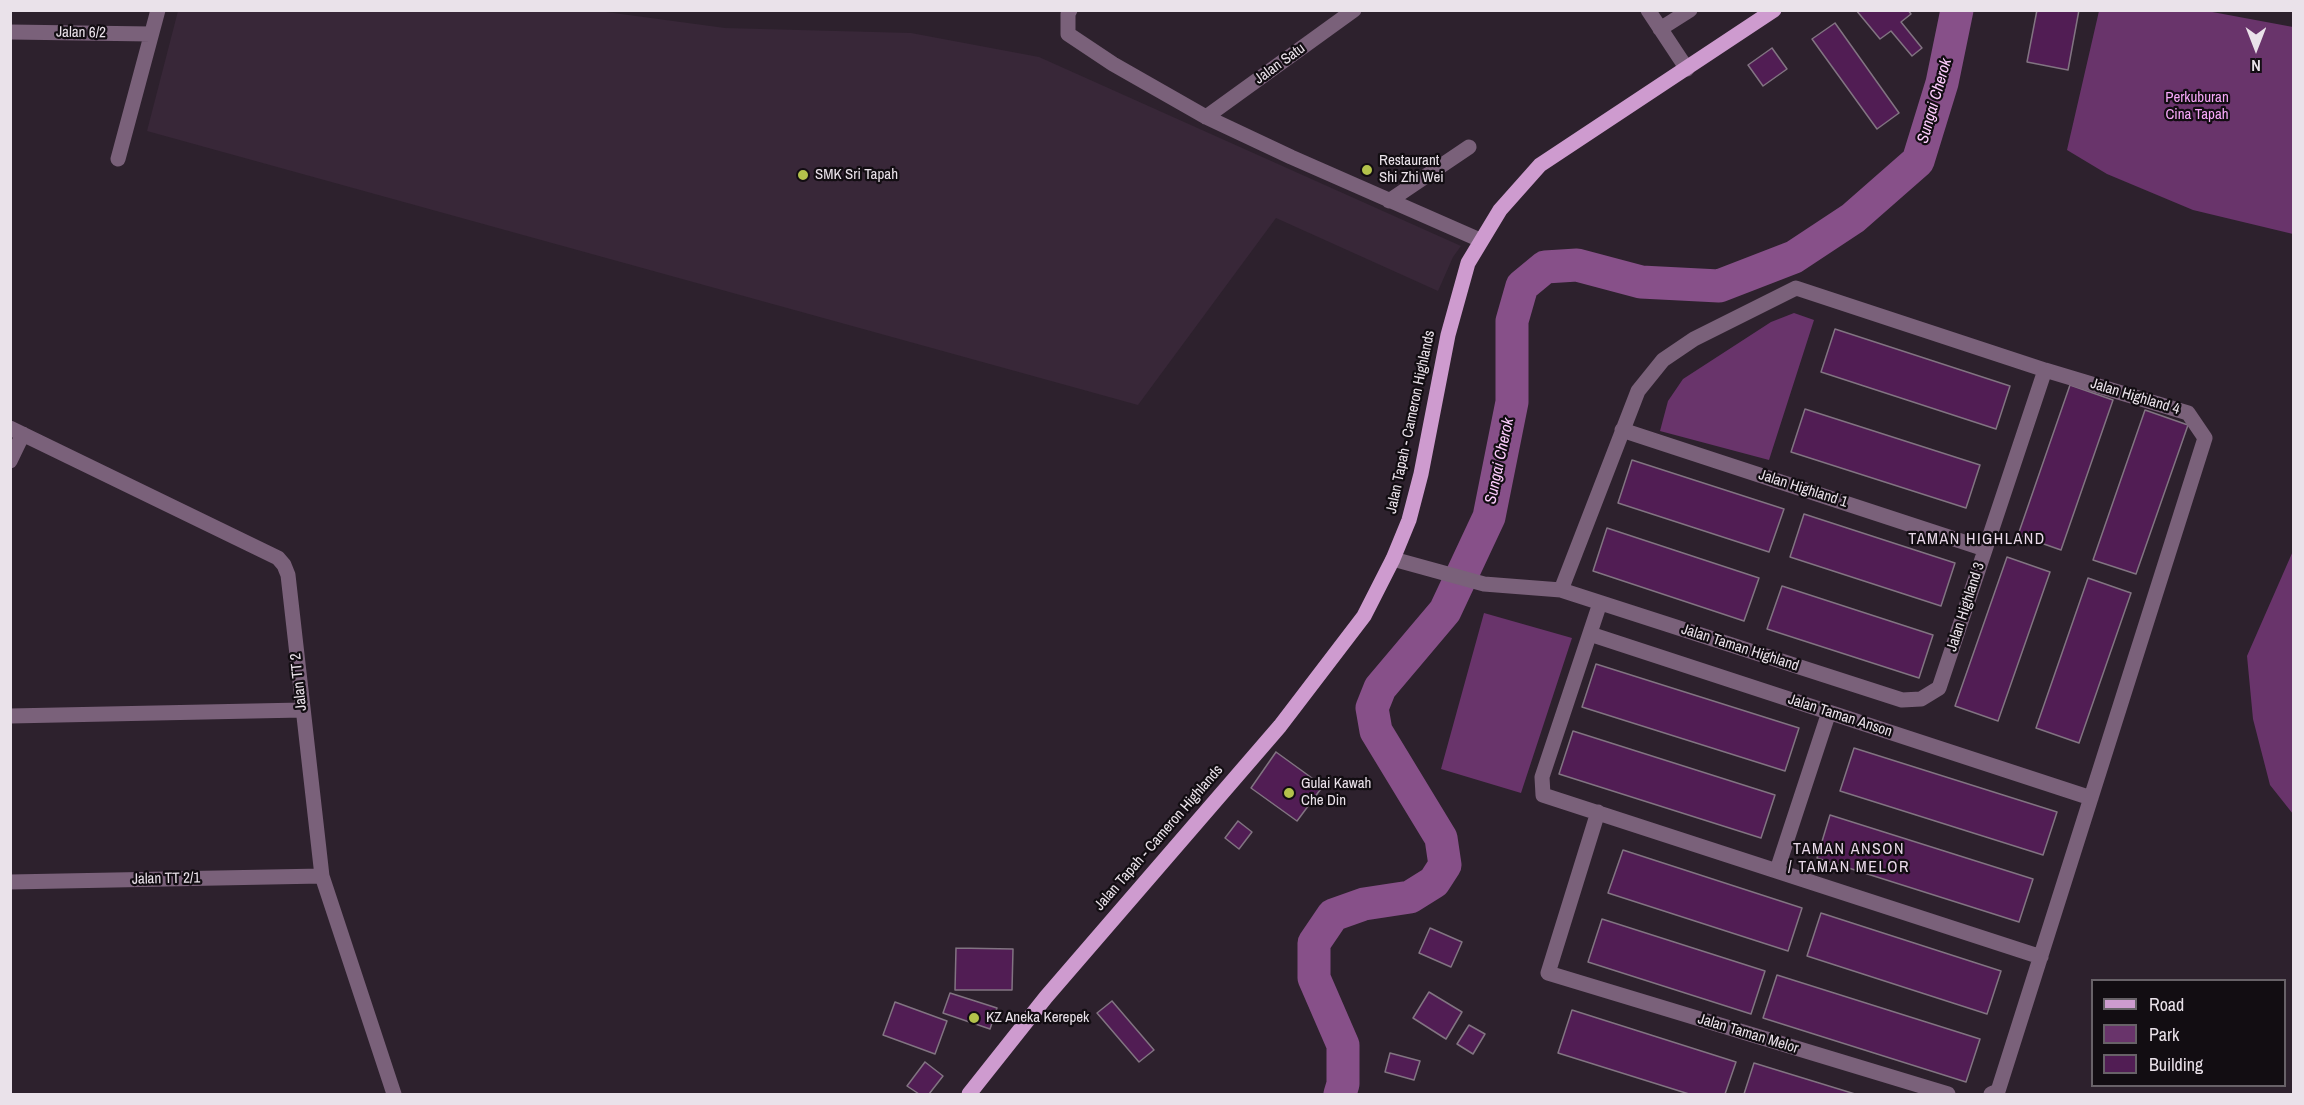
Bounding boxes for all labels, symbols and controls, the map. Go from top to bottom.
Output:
north arrow [2226,18,2286,78]
street label: Jalan 6/2 [56,24,106,42]
street label: Jalan Satu [1251,40,1309,88]
text: N [2251,55,2261,77]
water label: Sungai Cherok [1914,56,1956,146]
park label: Perkuburan Cina Tapah [2165,89,2229,124]
place label: Restaurant Shi Zhi Wei [1379,152,1444,187]
marker: Restaurant Shi Zhi Wei [1360,163,1374,177]
place label: SMK Sri Tapah [815,166,898,184]
marker: SMK Sri Tapah [796,168,810,182]
street label: Jalan Tapah - Cameron Highlands [1383,329,1439,515]
street label: Jalan Highland 4 [2088,375,2182,419]
water label: Sungai Cherok [1482,416,1518,506]
street label: Jalan Highland 1 [1756,466,1850,512]
district label: TAMAN HIGHLAND [1908,530,2046,550]
street label: Jalan Highland 3 [1943,560,1989,654]
street label: Jalan Taman Highland [1679,620,1801,676]
street label: Jalan TT 2 [287,652,311,712]
street label: Jalan Taman Anson [1786,691,1894,741]
street label: Jalan Tapah - Cameron Highlands [1091,762,1227,914]
place label: Gulai Kawah Che Din [1301,775,1371,810]
marker: Gulai Kawah Che Din [1282,786,1296,800]
district label: TAMAN ANSON / TAMAN MELOR [1788,840,1910,878]
street label: Jalan TT 2/1 [132,869,200,889]
legend [2091,979,2286,1087]
text: Road [2149,992,2184,1017]
place label: KZ Aneka Kerepek [986,1009,1089,1027]
street label: Jalan Taman Melor [1696,1010,1800,1058]
marker: KZ Aneka Kerepek [967,1011,981,1025]
text: Park [2149,1022,2179,1047]
text: Building [2149,1052,2203,1077]

